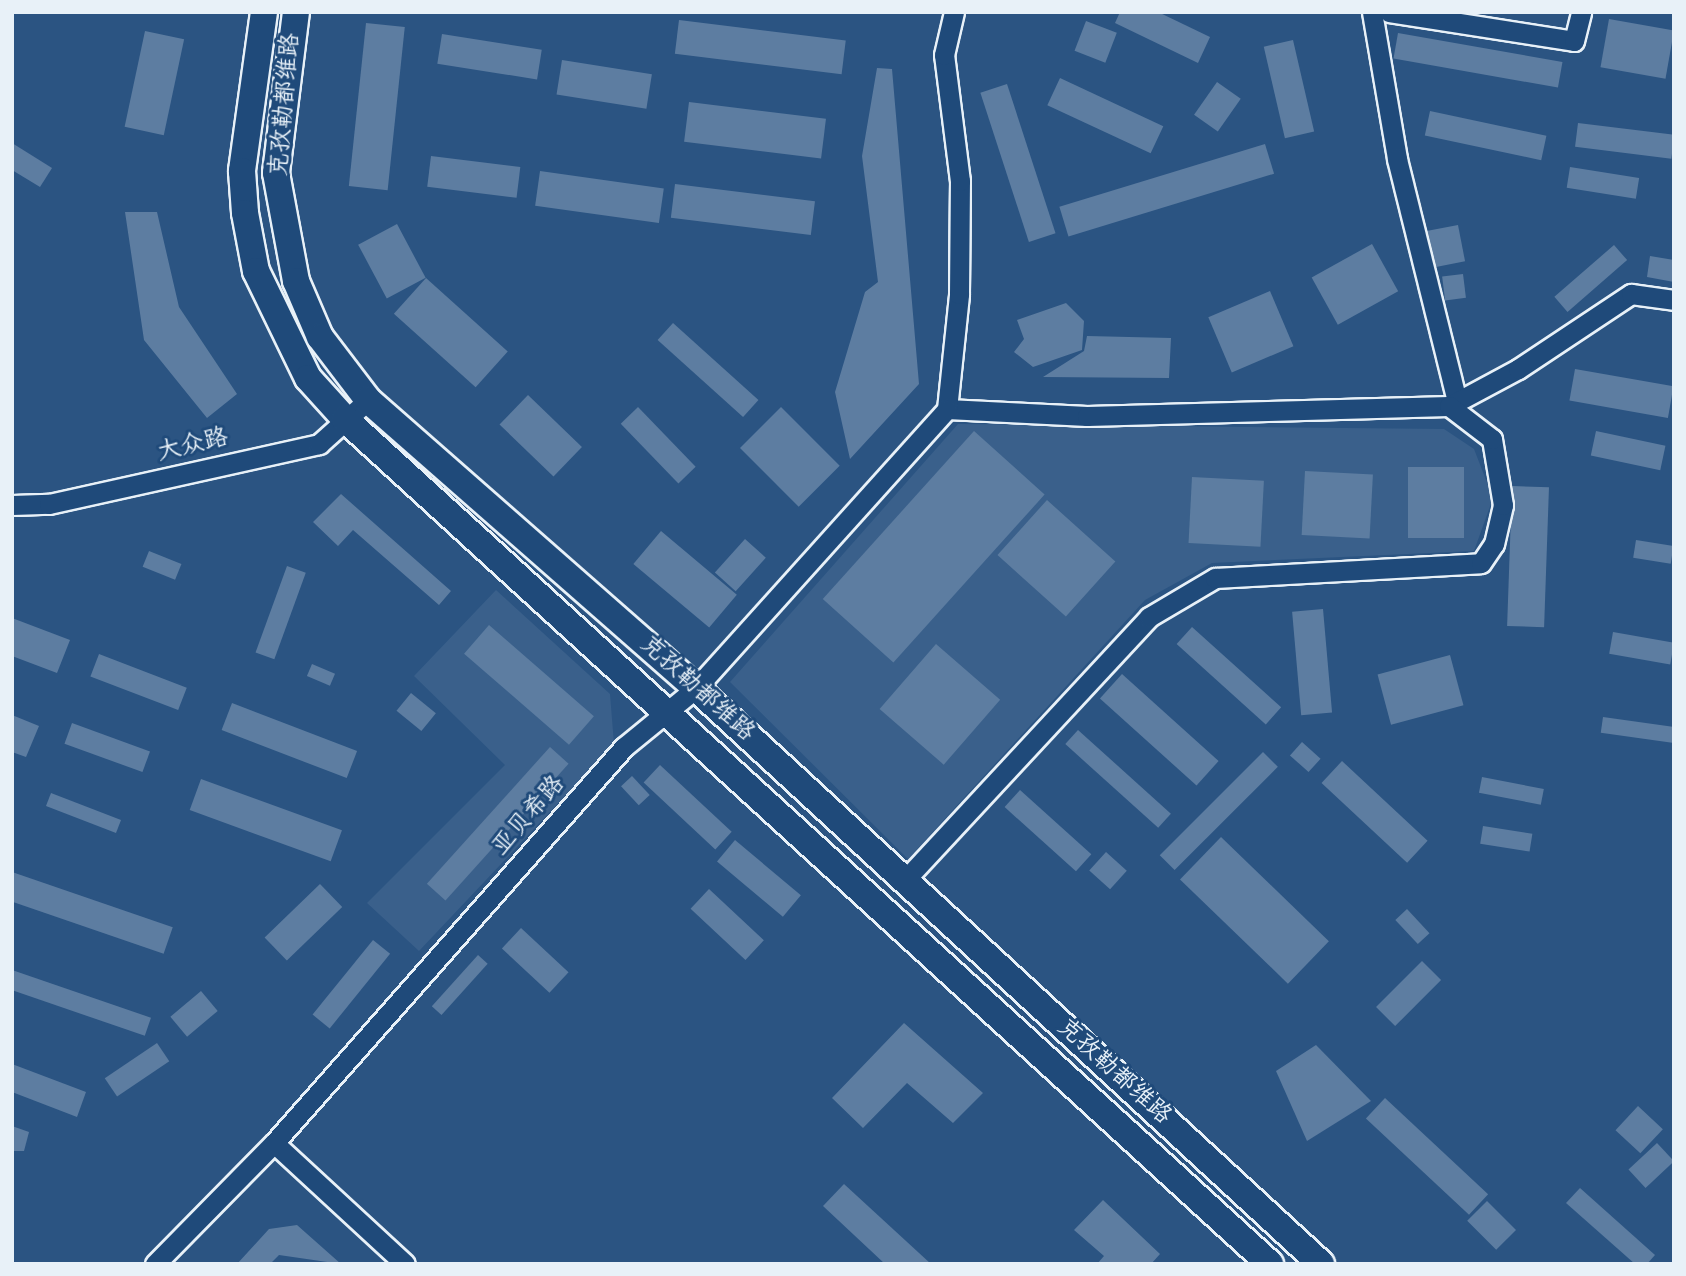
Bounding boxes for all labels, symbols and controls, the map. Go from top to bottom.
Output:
street label: 克孜勒都维路 [266,32,308,178]
street label: 大众路 [155,425,231,469]
street label: 克孜勒都维路 [633,631,759,749]
street label: 亚贝希路 [488,771,572,863]
street label: 克孜勒都维路 [1050,1014,1176,1132]

